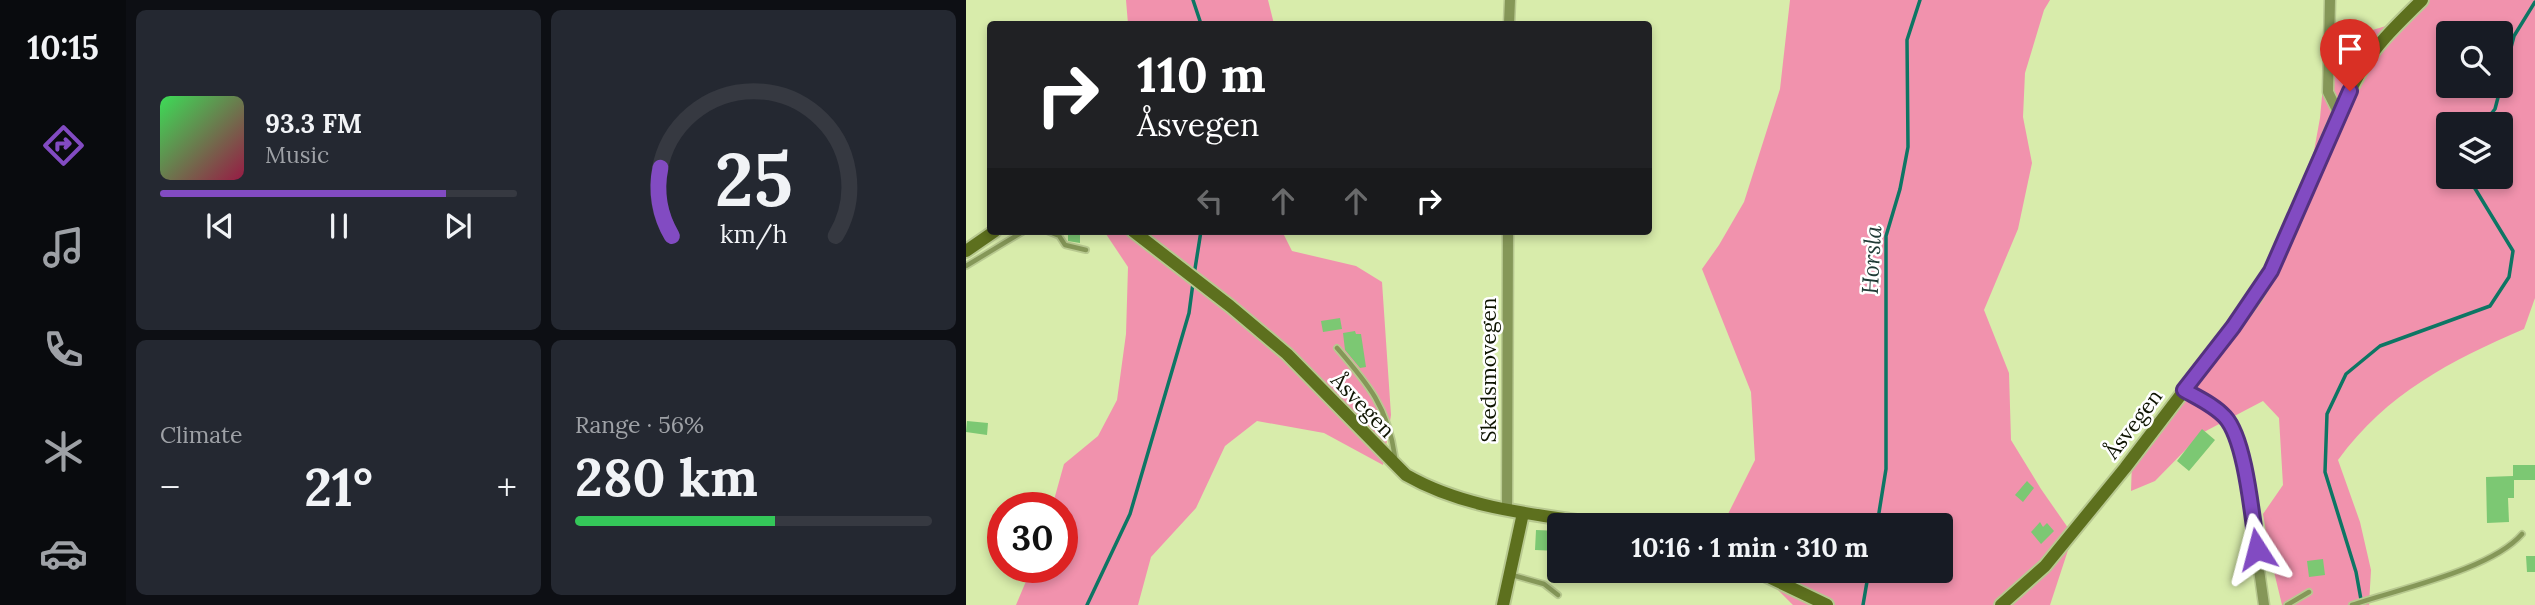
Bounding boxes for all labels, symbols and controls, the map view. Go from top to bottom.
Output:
pin [2320,19,2380,91]
map controls [2436,21,2513,189]
button: search [2436,21,2513,98]
text: 10:15 [27,27,99,68]
icon: arrive [2331,30,2369,68]
text: 110 m [1137,43,1266,105]
icon: right [1022,49,1113,140]
text: Åsvegen [1137,104,1260,145]
text: 93.3 FM [265,107,362,140]
button: layers [2436,112,2513,189]
icon: directions [39,121,88,170]
text: 25 [714,134,793,227]
text: Music [265,140,329,169]
icon: left [1191,182,1229,220]
icon: ahead [1264,182,1302,220]
icon: ahead [1337,182,1375,220]
icon: right [1410,182,1448,220]
icon: previous [201,207,239,245]
icon: pause [320,207,358,245]
icon: next [439,207,477,245]
text: km/h [720,218,787,250]
icon: music [39,223,88,272]
water label: Horsla [1855,225,1887,295]
street label: Skedsmovegen [1475,297,1502,443]
icon: phone [39,325,88,374]
street label: Åsvegen [1325,366,1401,443]
street label: Åsvegen [2097,384,2168,465]
text: Range · 56% [575,410,704,439]
text: Climate [160,420,242,449]
icon: climate [39,427,88,476]
text: 280 km [575,444,758,510]
text: 21° [304,454,373,520]
text: − [160,463,180,511]
text: + [497,463,517,511]
speed limit sign: 30 [987,492,1078,583]
position arrow [2220,512,2294,586]
icon: car [39,529,88,578]
text: 10:16 · 1 min · 310 m [1631,531,1869,564]

